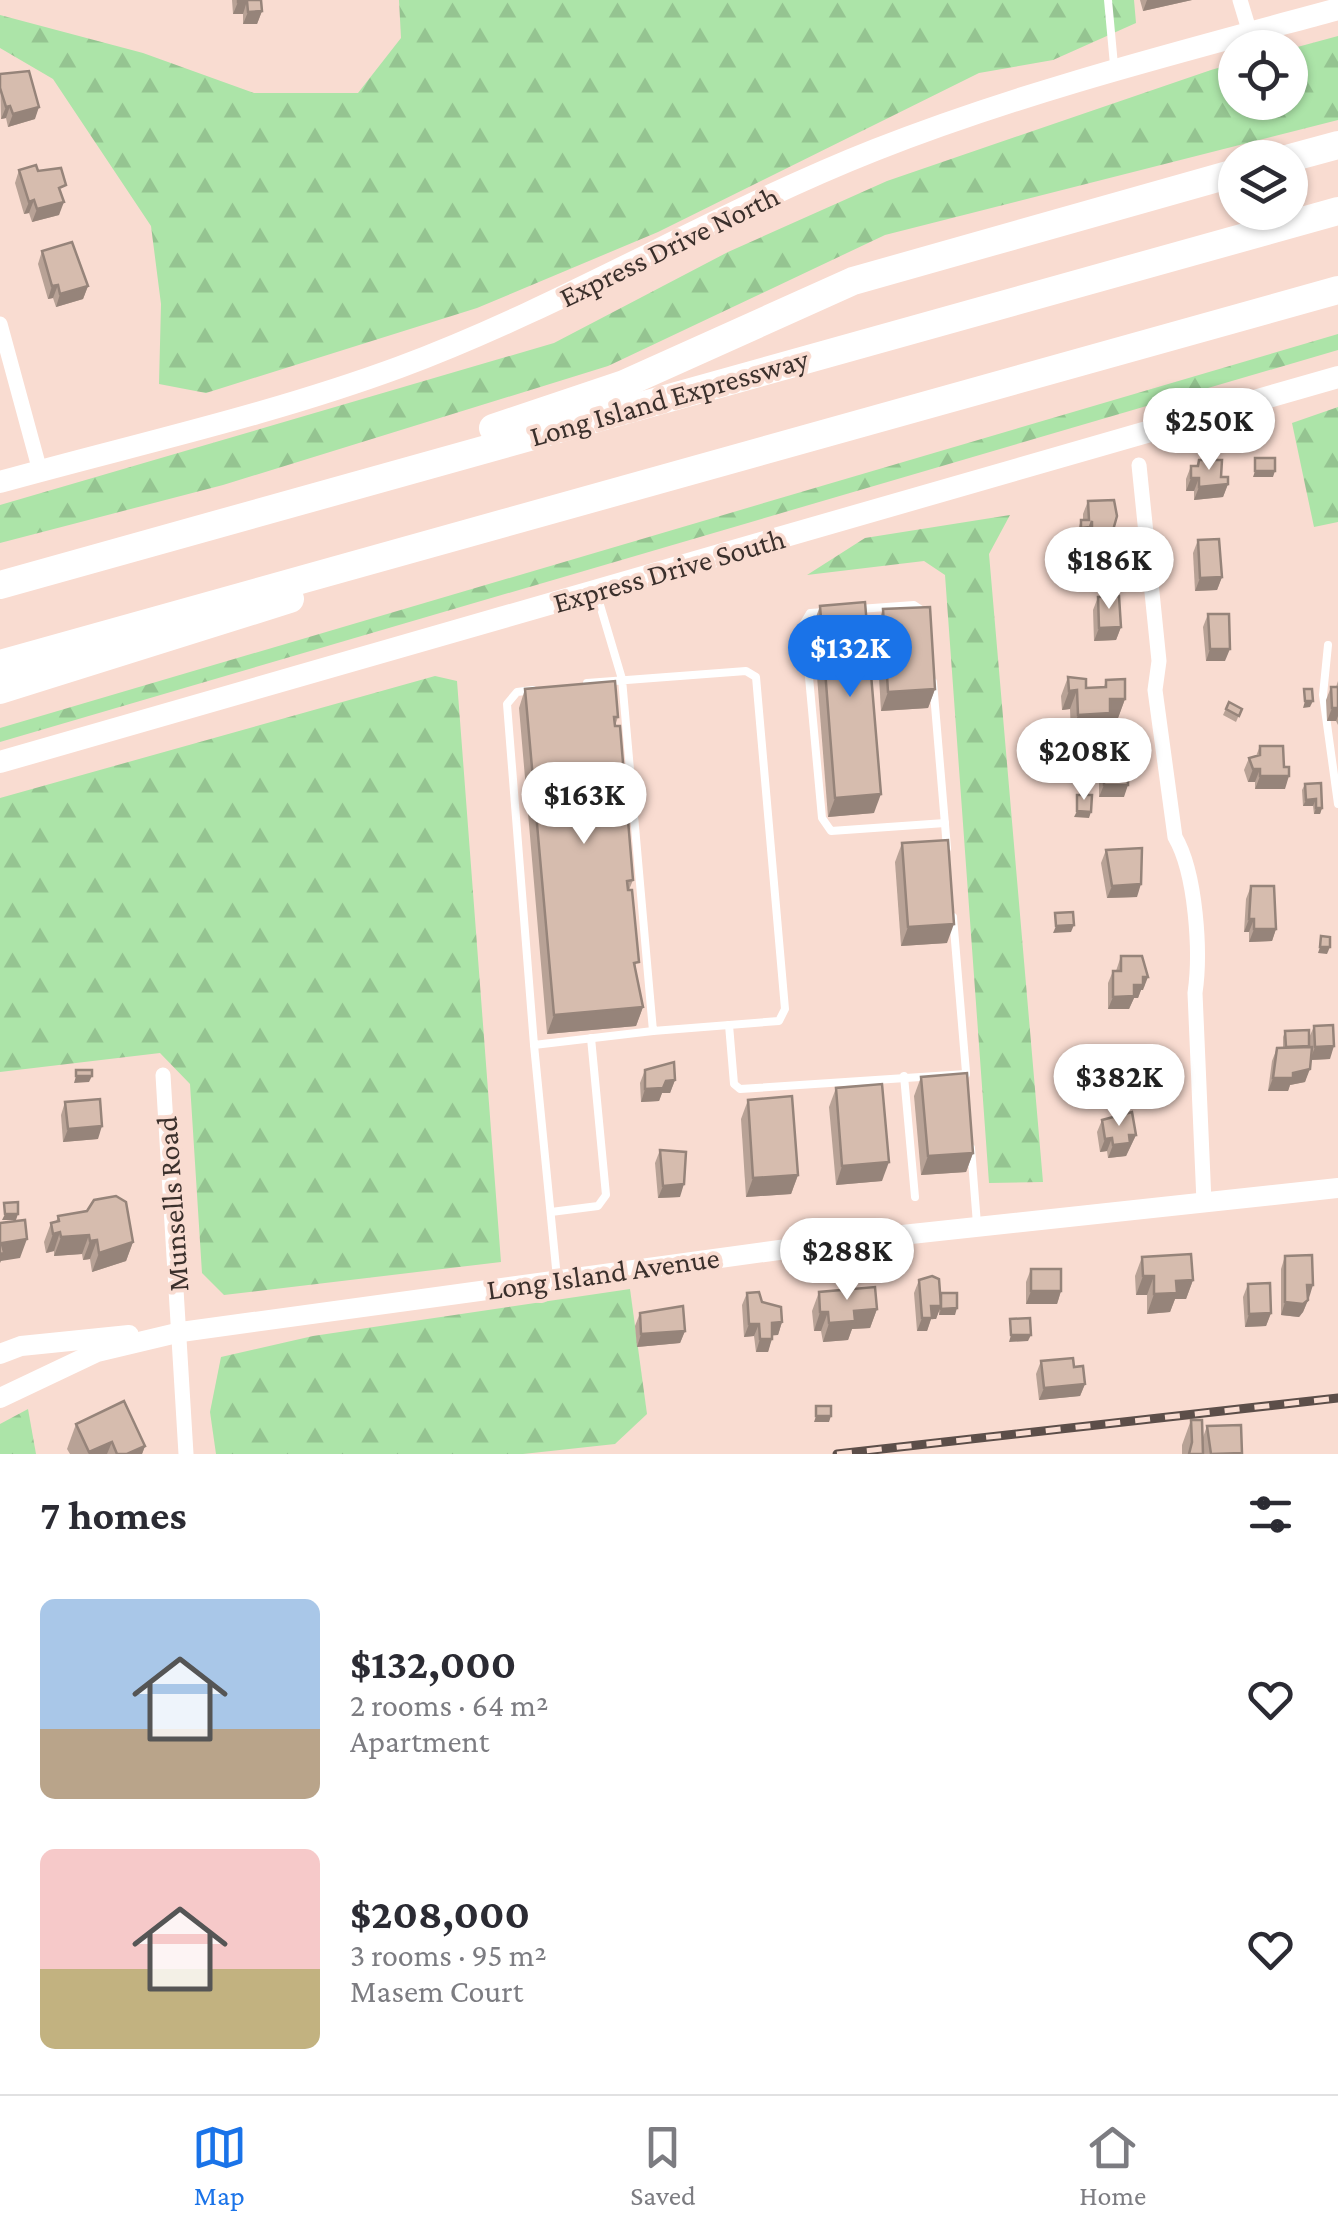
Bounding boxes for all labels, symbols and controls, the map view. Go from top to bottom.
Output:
map controls [1218,30,1308,230]
button: locate [1218,30,1308,120]
button: layers [1218,140,1308,230]
street label: Express Drive North [554,179,785,314]
street label: Long Island Expressway [526,341,812,454]
pin: $250K [1139,388,1279,473]
text: $250K [1165,402,1253,438]
street label: Express Drive South [549,521,789,620]
pin: $186K [1039,527,1179,612]
text: $186K [1067,541,1151,577]
pin: $132K [780,615,920,700]
text: $132K [810,629,890,665]
pin: $208K [1014,718,1154,803]
text: $208K [1039,732,1129,768]
pin: $163K [514,762,654,847]
text: $163K [544,776,624,812]
pin: $382K [1049,1044,1189,1129]
text: $382K [1076,1058,1162,1094]
street label: Munsells Road [149,1115,195,1293]
pin: $288K [777,1218,917,1303]
text: $288K [802,1232,892,1268]
street label: Long Island Avenue [485,1240,722,1307]
icon: filters [1243,1487,1298,1542]
text: 7 homes [40,1491,187,1538]
icon: home [120,1639,240,1759]
text: $132,000 [350,1640,516,1687]
icon: heart [1243,1672,1298,1727]
text: 2 rooms · 64 m² [350,1687,548,1723]
text: Apartment [350,1723,489,1759]
icon: home [120,1889,240,2009]
text: $208,000 [350,1890,530,1937]
icon: heart [1243,1922,1298,1977]
text: 3 rooms · 95 m² [350,1937,547,1973]
text: Masem Court [350,1973,523,2009]
tab: Map [192,2120,247,2211]
tab: Saved [630,2120,696,2211]
tab: Home [1079,2120,1146,2211]

